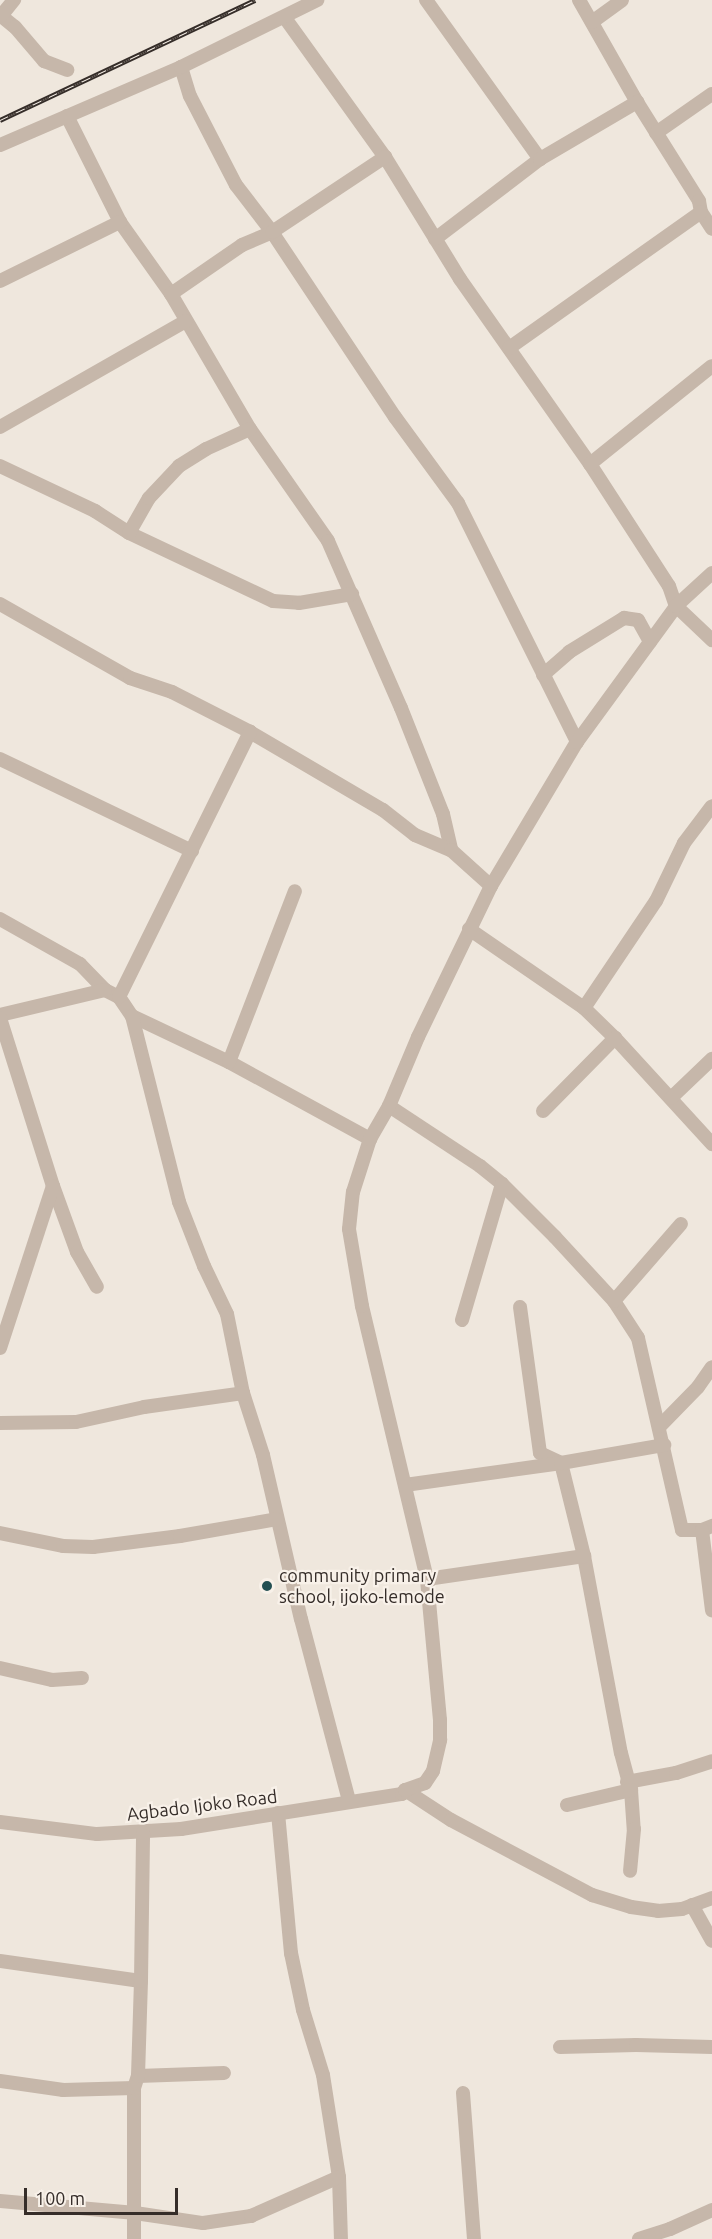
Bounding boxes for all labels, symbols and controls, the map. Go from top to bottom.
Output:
place label: community primary school, ijoko-lemode [279,1565,445,1608]
marker: community primary school, ijoko-lemode [260,1579,274,1593]
street label: Agbado Ijoko Road [126,1785,278,1825]
scale bar [27,2176,182,2214]
text: 100 m [35,2188,85,2208]

